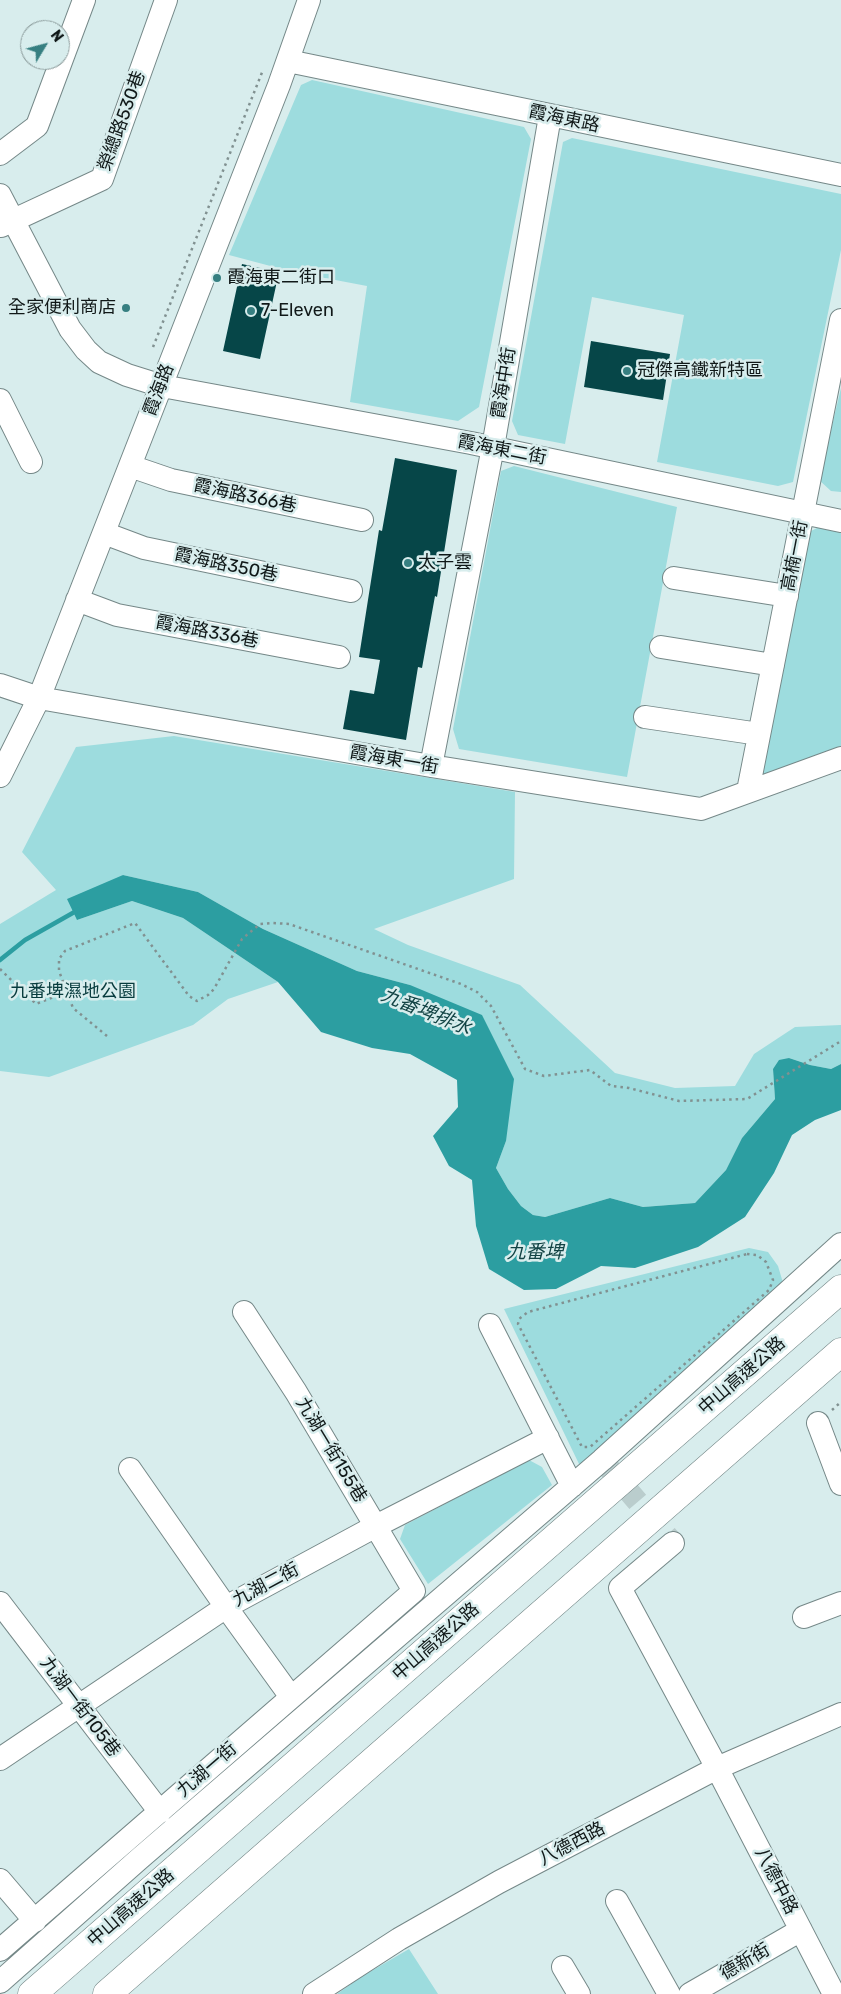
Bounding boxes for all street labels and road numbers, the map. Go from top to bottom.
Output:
street label: 榮總路530巷 [94,68,150,174]
street label: 霞海東路 [527,101,601,137]
street label: 霞海中街 [488,346,520,420]
street label: 霞海路 [139,361,179,419]
street label: 霞海東二街 [456,431,548,469]
street label: 霞海路366巷 [192,475,298,517]
street label: 高楠一街 [778,519,812,593]
street label: 霞海路350巷 [172,544,280,586]
street label: 霞海路336巷 [154,611,260,653]
street label: 霞海東一街 [348,742,440,778]
street label: 中山高速公路 [694,1332,790,1420]
street label: 九湖一街155巷 [291,1393,371,1507]
street label: 九湖二街 [229,1559,303,1611]
street label: 中山高速公路 [388,1598,484,1686]
street label: 九湖一街105巷 [35,1653,125,1761]
street label: 九湖一街 [173,1738,241,1802]
street label: 八德西路 [535,1818,609,1870]
street label: 八德中路 [750,1844,802,1918]
street label: 中山高速公路 [83,1864,179,1952]
street label: 德新街 [716,1939,774,1985]

